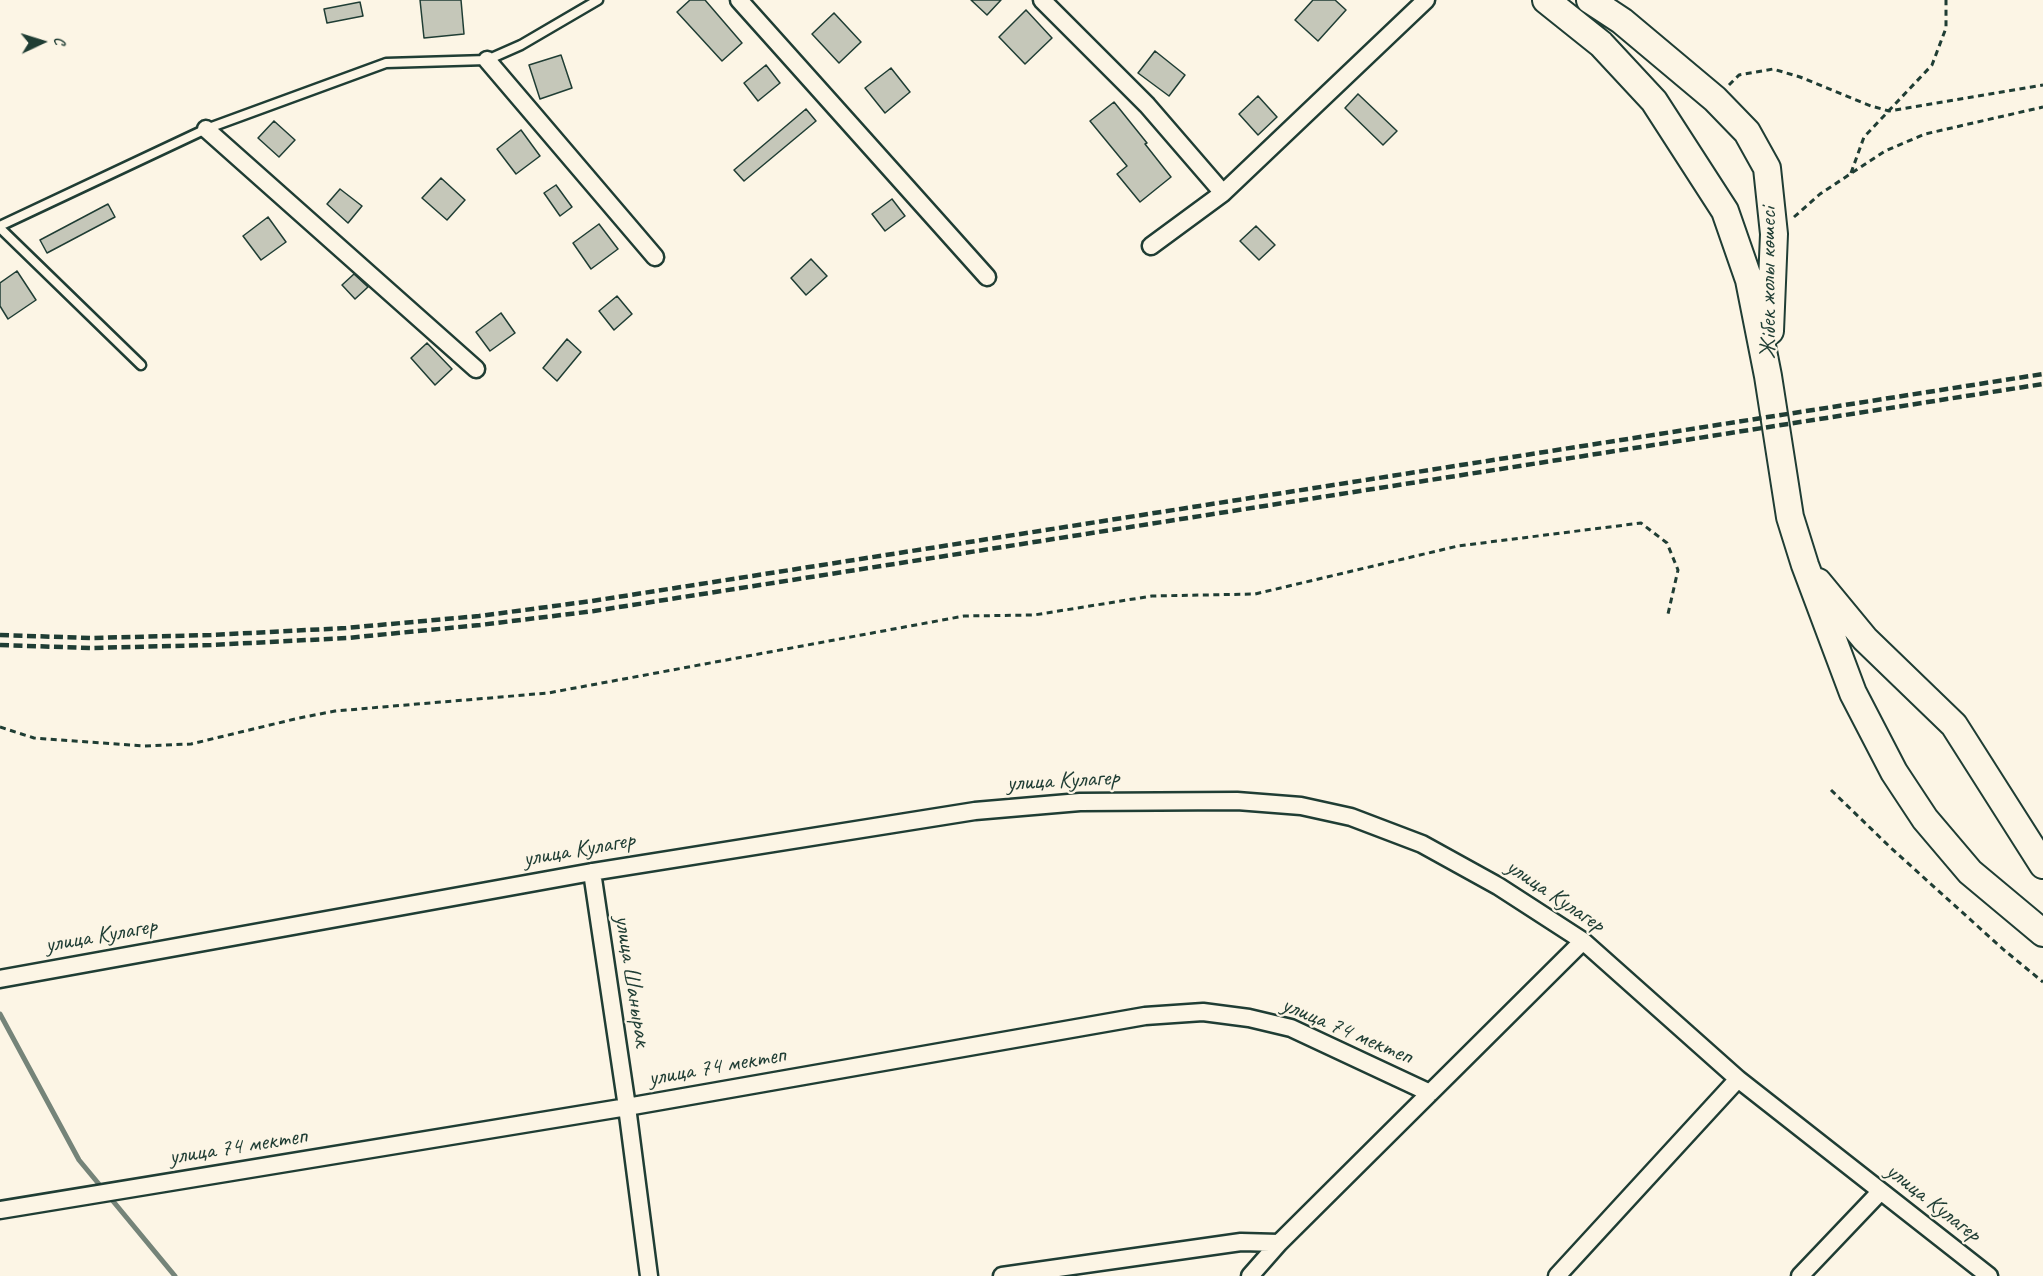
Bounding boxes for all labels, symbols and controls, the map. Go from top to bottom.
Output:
north arrow [12,12,72,72]
text: С [50,36,70,45]
street label: Жібек жолы көшесі [1755,207,1783,359]
street label: улица Кулагер [1006,764,1120,798]
street label: улица Кулагер [521,826,637,874]
street label: улица Кулагер [1500,853,1610,939]
street label: улица Кулагер [43,912,159,960]
street label: улица Шанырак [607,913,657,1049]
street label: улица 74 мектеп [1277,991,1417,1071]
street label: улица 74 мектеп [646,1041,788,1093]
street label: улица 74 мектеп [167,1122,309,1172]
street label: улица Кулагер [1880,1157,1986,1249]

